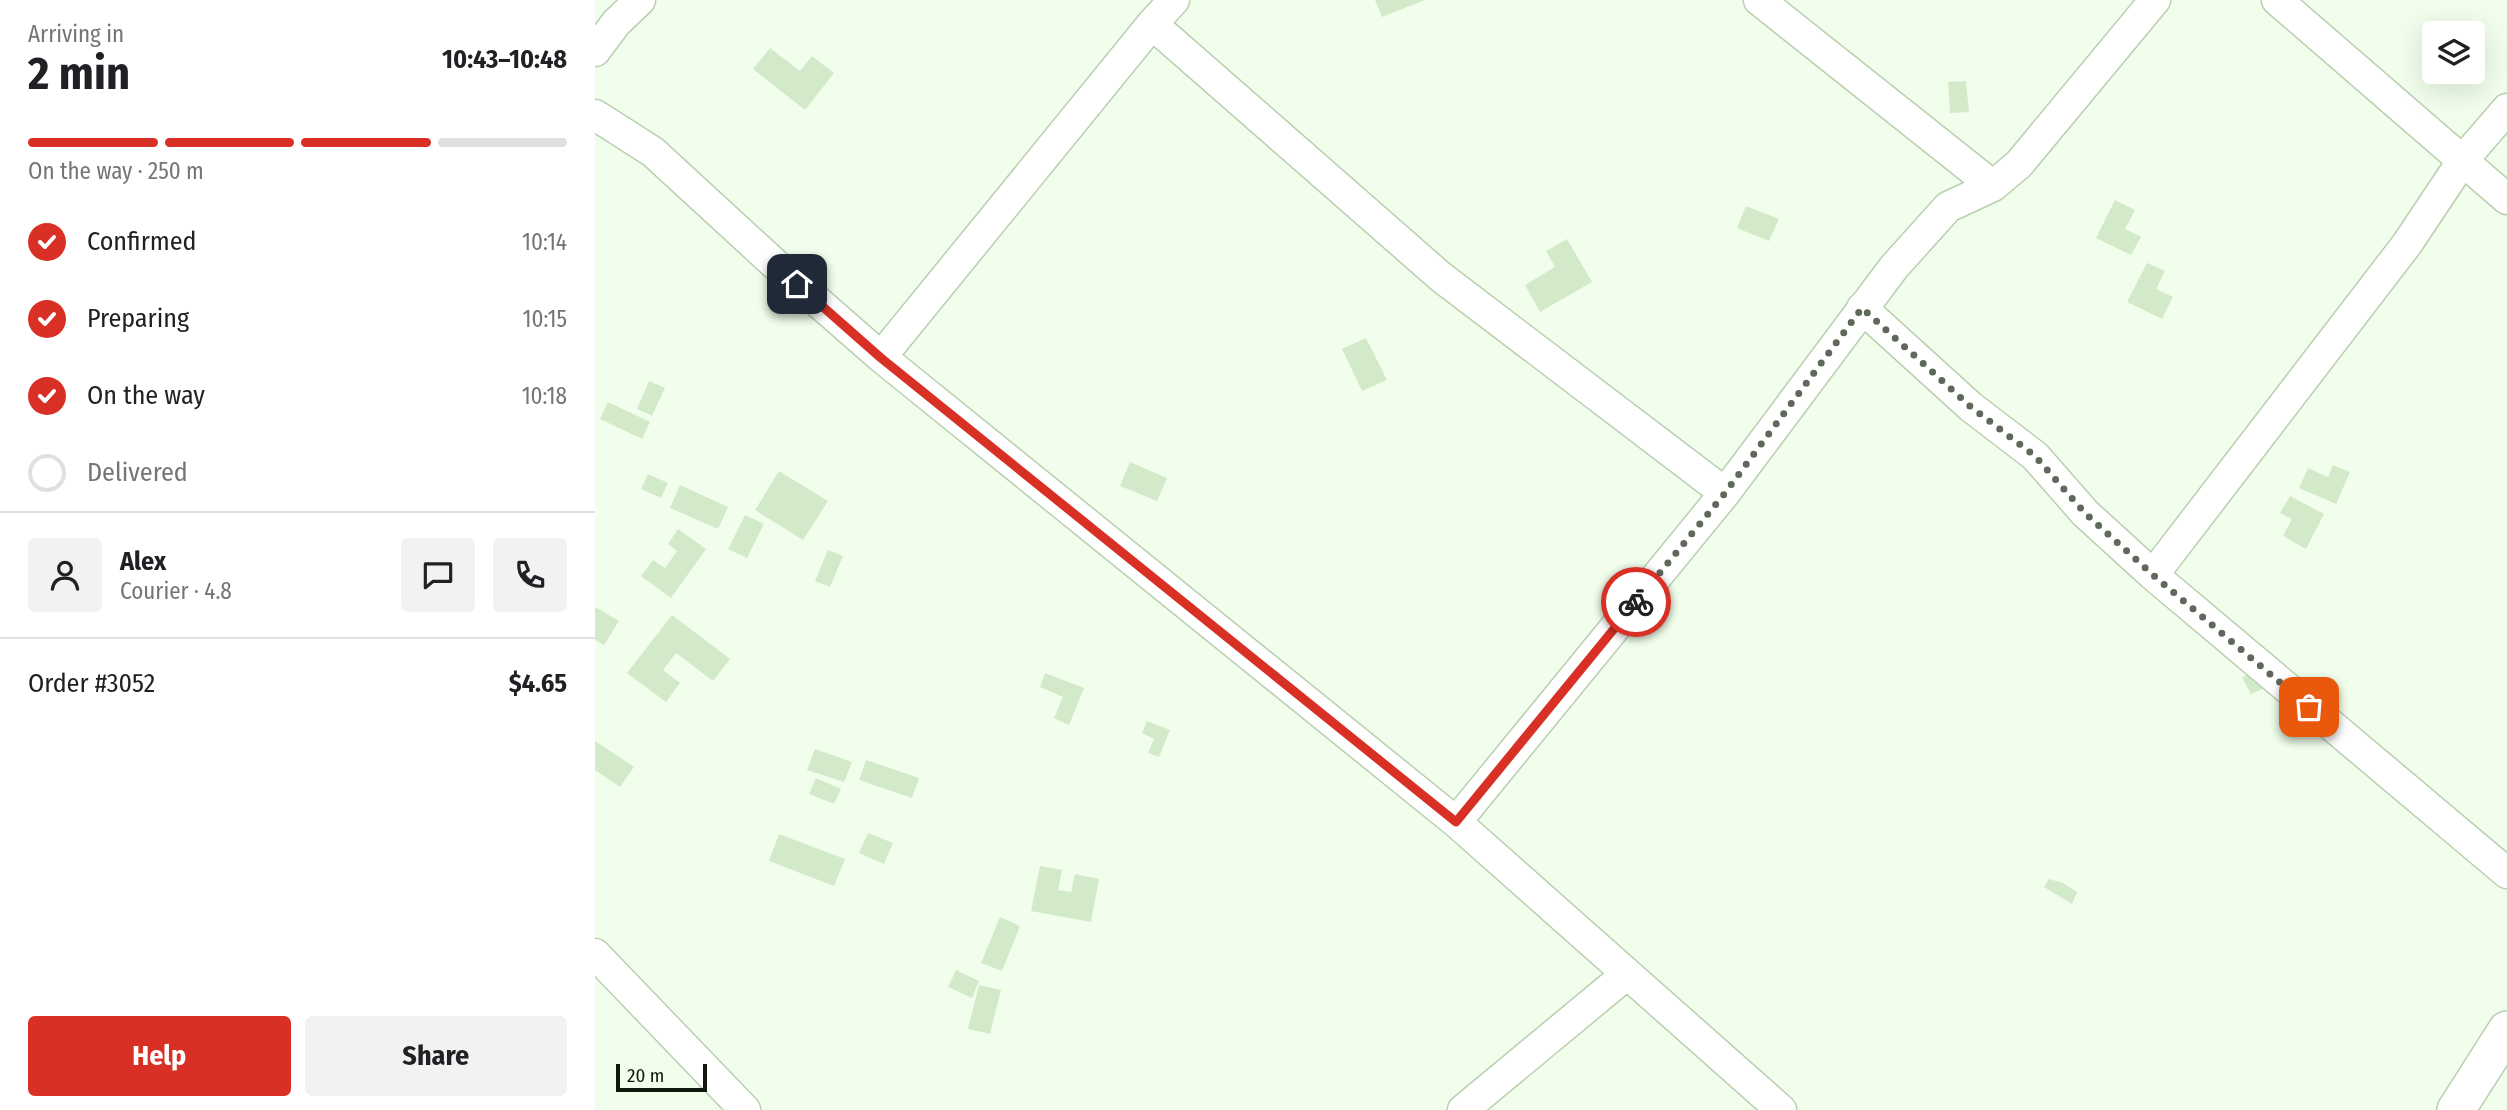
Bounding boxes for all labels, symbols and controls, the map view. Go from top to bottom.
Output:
text: Arriving in [28,20,124,48]
map controls [2422,21,2485,84]
button: layers [2422,21,2485,84]
text: 10:43–10:48 [442,44,567,75]
text: 2 min [28,46,130,101]
text: On the way · 250 m [28,157,204,185]
icon: check [28,223,66,261]
text: Confirmed [87,226,197,257]
text: 10:14 [522,228,567,256]
pin [767,254,827,314]
icon: home [778,265,816,303]
icon: check [28,300,66,338]
text: Preparing [87,303,189,334]
text: 10:15 [523,305,567,333]
icon: check [28,377,66,415]
text: On the way [87,380,205,411]
text: 10:18 [522,382,567,410]
text: Delivered [87,457,188,488]
button: person [28,538,102,612]
button: chat [401,538,475,612]
button: phone [493,538,567,612]
text: Alex [120,546,166,577]
courier [1601,567,1671,637]
text: Courier · 4.8 [120,577,232,605]
icon: bike [1617,583,1655,621]
text: Order #3052 [28,668,155,699]
text: $4.65 [509,668,567,699]
pin [2279,677,2339,737]
icon: bag [2290,688,2328,726]
button: Help [28,1016,291,1096]
button: Share [305,1016,567,1096]
scale bar [616,1061,707,1093]
text: 20 m [627,1064,664,1087]

